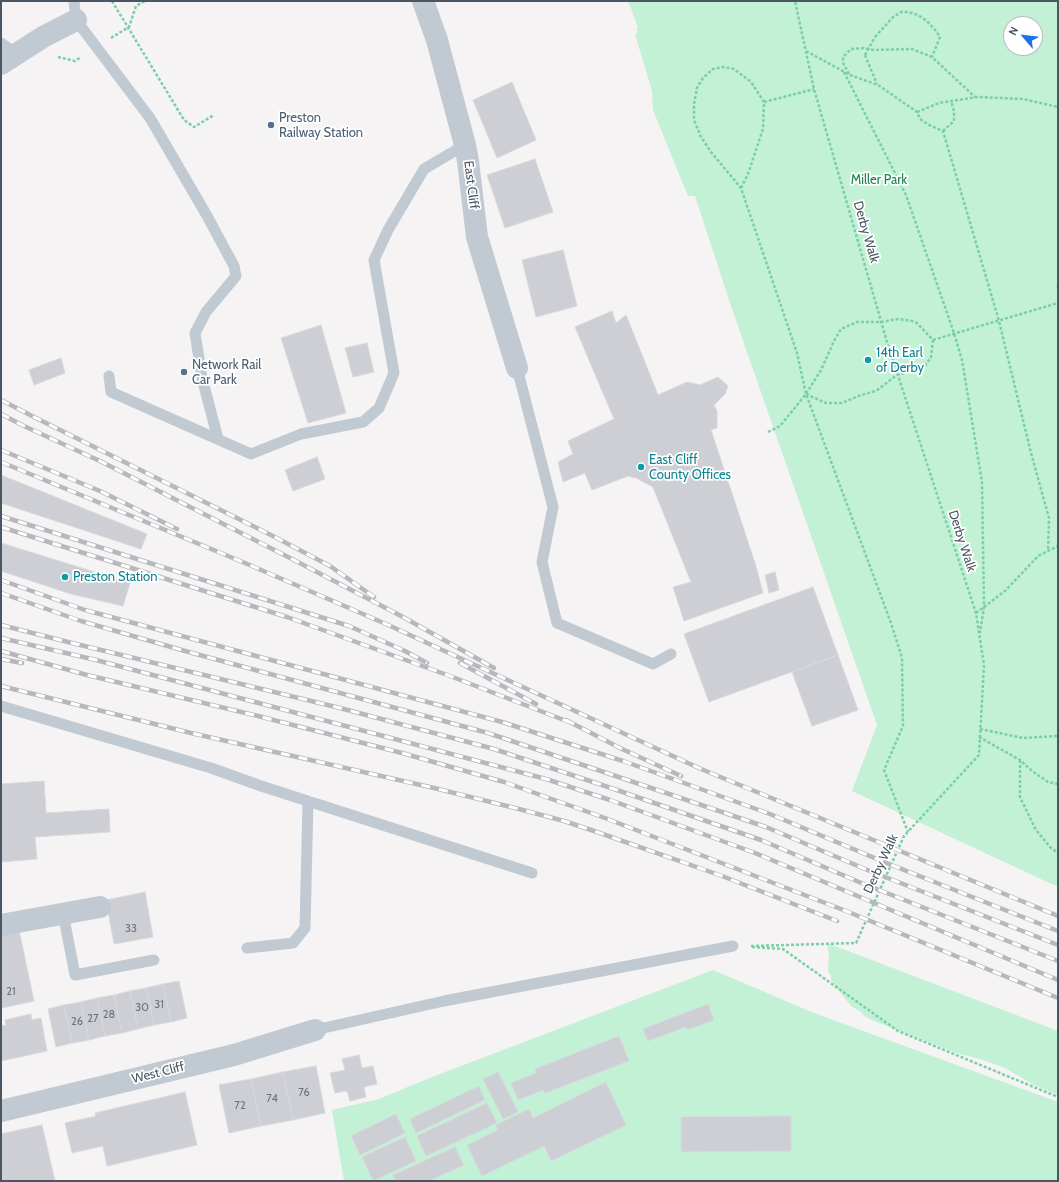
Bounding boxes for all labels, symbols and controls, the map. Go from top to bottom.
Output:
north arrow [1003,16,1043,56]
text: N [1005,24,1021,38]
place label: Preston Railway Station [279,110,363,141]
marker: Preston Railway Station [266,120,276,130]
street label: East Cliff [460,160,482,210]
park label: Miller Park [851,172,907,188]
street label: Derby Walk [850,199,882,265]
place label: 14th Earl of Derby [876,345,924,376]
marker: 14th Earl of Derby [863,355,873,365]
place label: Network Rail Car Park [192,357,261,388]
marker: Network Rail Car Park [179,367,189,377]
place label: East Cliff County Offices [649,452,731,483]
marker: East Cliff County Offices [636,462,646,472]
street label: Derby Walk [945,508,979,574]
place label: Preston Station [73,569,157,585]
marker: Preston Station [60,572,70,582]
street label: Derby Walk [860,832,902,896]
house number: 33 [125,922,137,936]
house number: 21 [6,985,16,999]
house number: 31 [154,998,164,1012]
house number: 30 [135,1001,149,1015]
house number: 28 [103,1008,115,1022]
house number: 27 [87,1012,99,1026]
house number: 26 [71,1015,83,1029]
street label: West Cliff [130,1059,186,1087]
house number: 76 [298,1086,310,1100]
house number: 74 [266,1092,278,1106]
house number: 72 [234,1099,246,1113]

